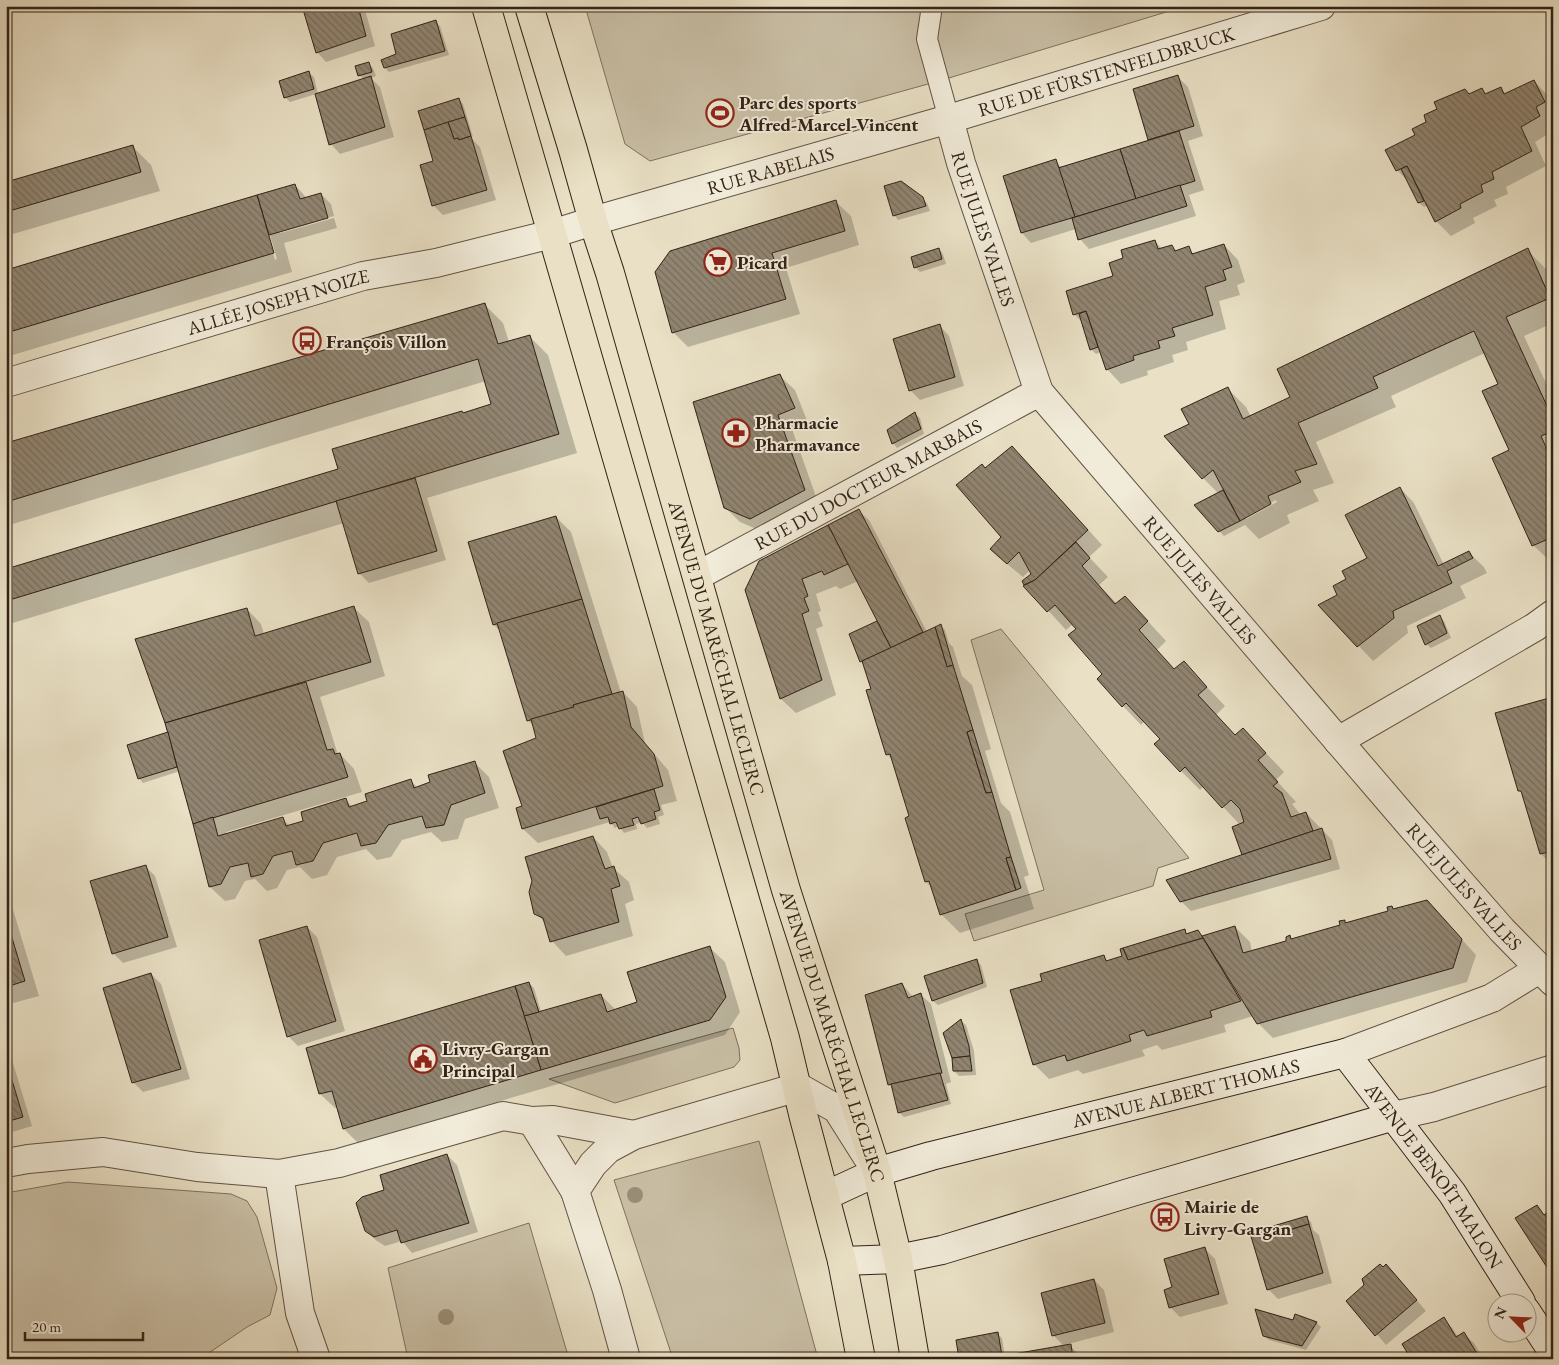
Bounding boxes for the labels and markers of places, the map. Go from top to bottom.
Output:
place label: Parc des sports Alfred-Marcel-Vincent [738,90,918,137]
sports icon: Parc des sports Alfred-Marcel-Vincent [705,98,735,128]
supermarket icon: Picard [703,247,733,277]
place label: Picard [737,250,789,275]
bus stop icon: François Villon [292,326,322,356]
place label: François Villon [326,329,447,354]
place label: Pharmacie Pharmavance [755,410,860,457]
pharmacy icon: Pharmacie Pharmavance [721,418,751,448]
place label: Livry-Gargan Principal [442,1036,550,1083]
public building icon: Livry-Gargan Principal [408,1044,438,1074]
place label: Mairie de Livry-Gargan [1184,1194,1292,1241]
bus stop icon: Mairie de Livry-Gargan [1150,1202,1180,1232]

